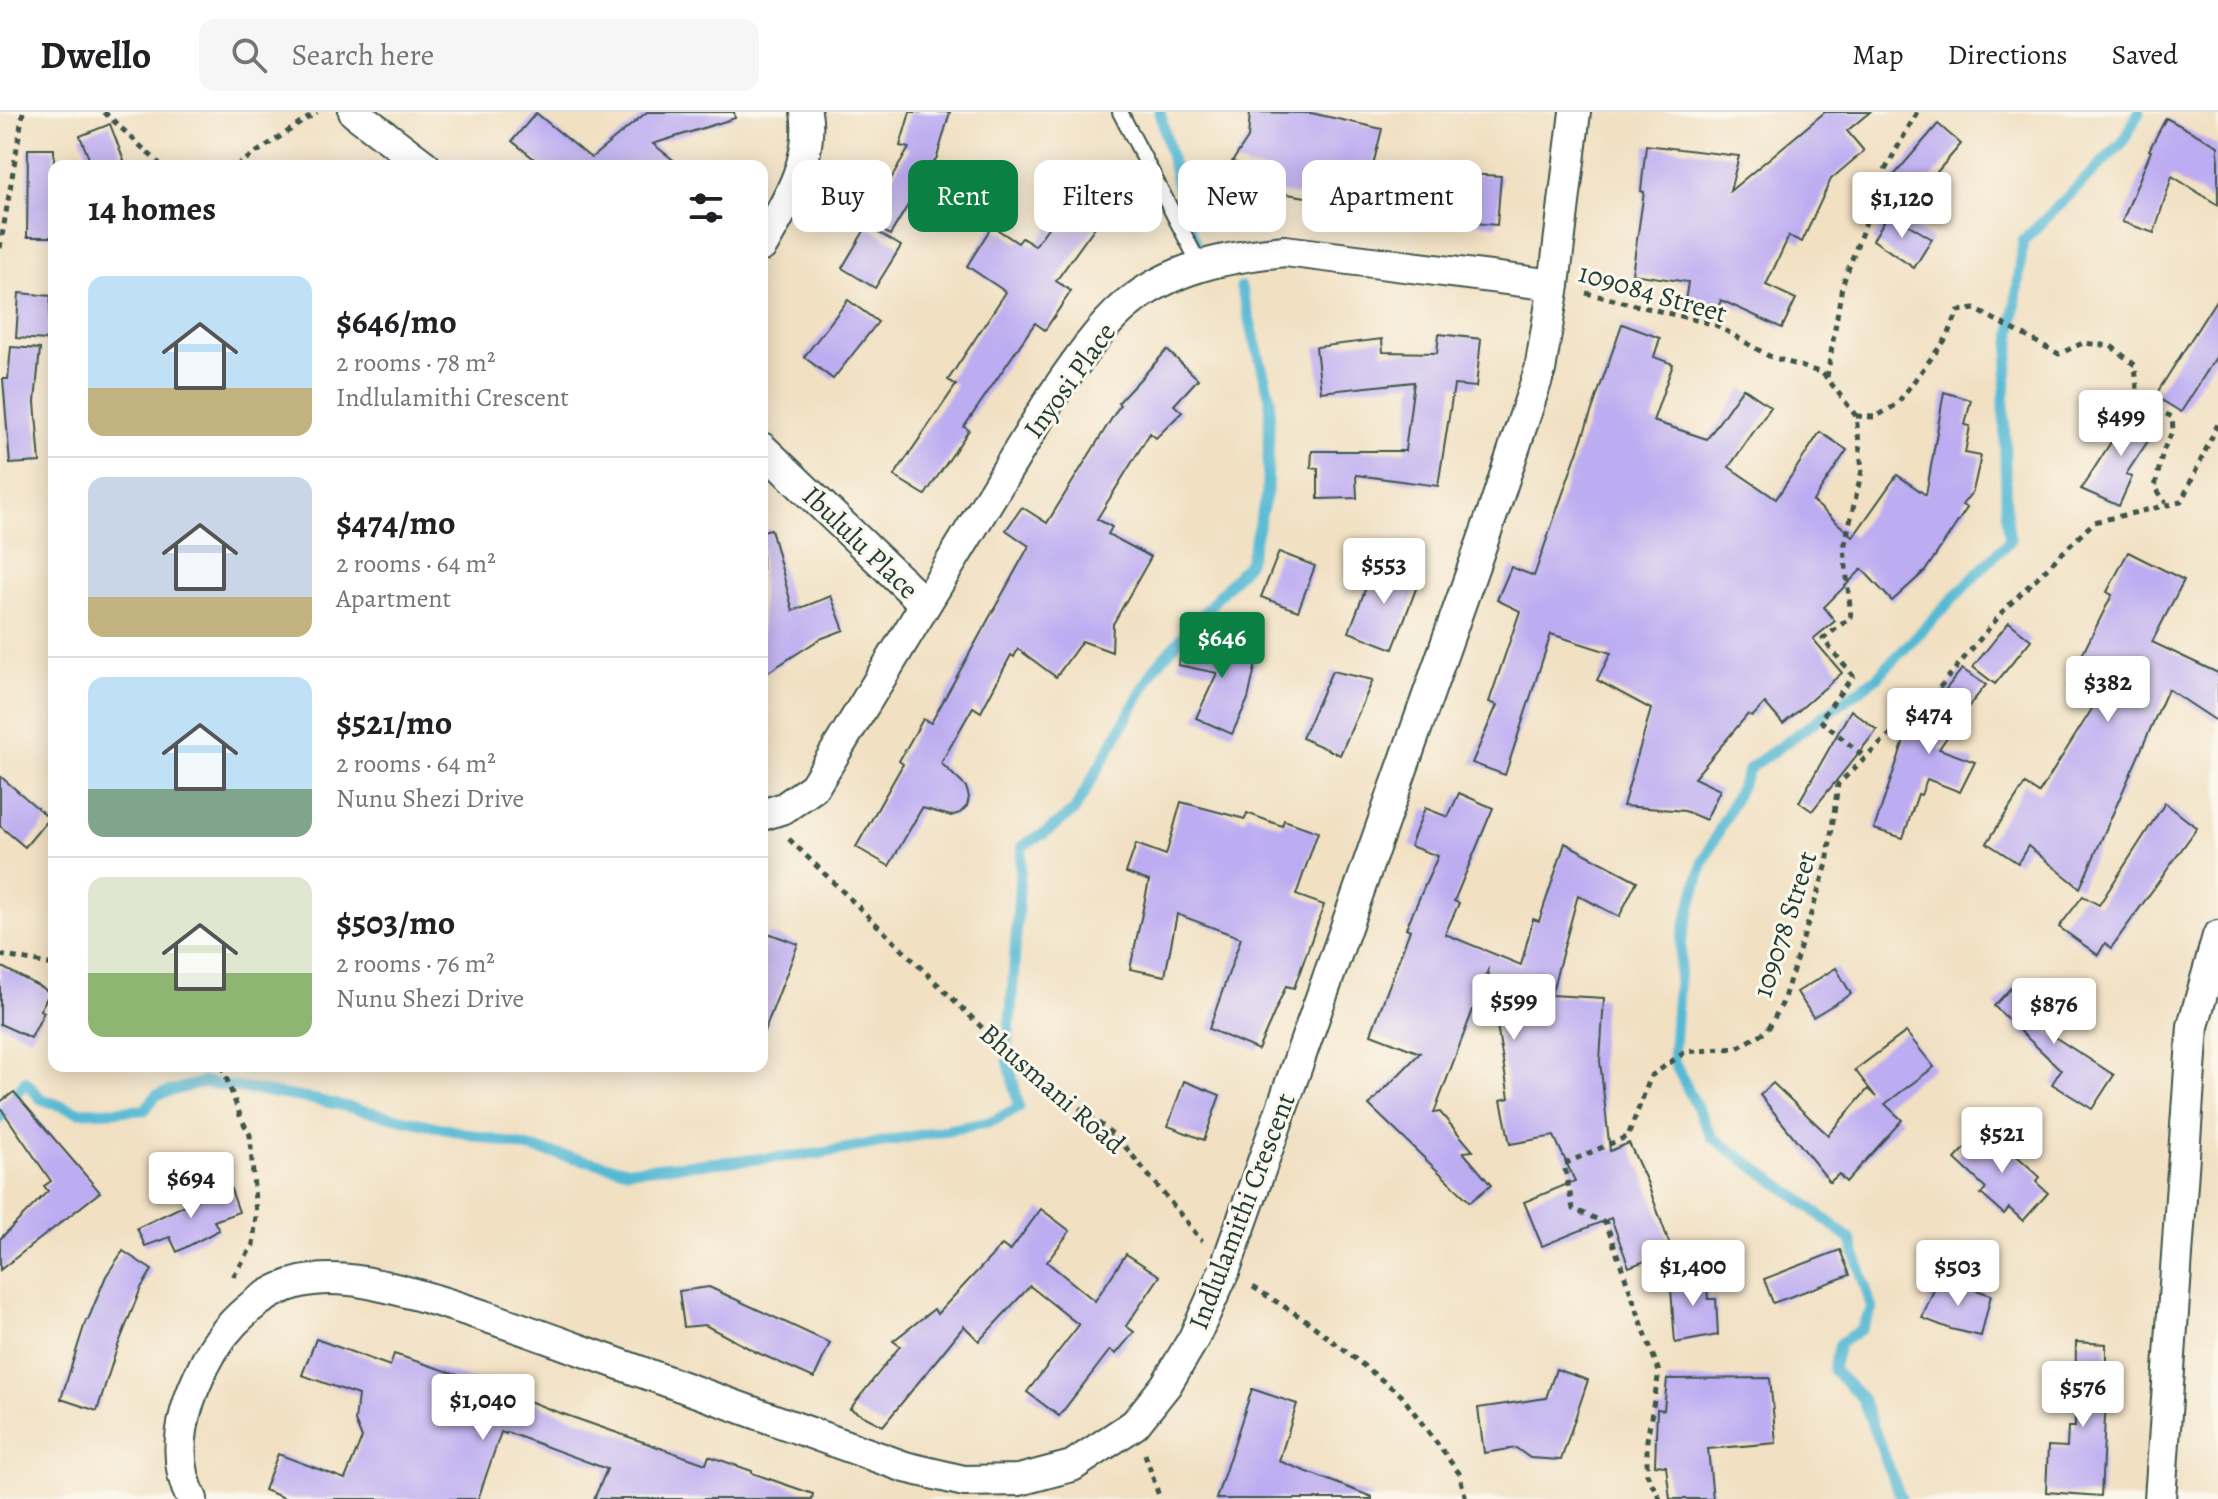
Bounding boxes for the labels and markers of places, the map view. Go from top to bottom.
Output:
pin: $1,120 [1837,172,1967,240]
pin: $499 [2074,390,2168,458]
pin: $553 [1337,538,1431,606]
pin: $646 [1175,612,1269,680]
pin: $382 [2061,656,2155,724]
pin: $474 [1882,688,1976,756]
pin: $599 [1467,974,1561,1042]
pin: $876 [2007,978,2101,1046]
pin: $521 [1955,1107,2049,1175]
pin: $694 [144,1152,238,1220]
pin: $1,400 [1628,1240,1758,1308]
pin: $503 [1911,1240,2005,1308]
pin: $576 [2036,1361,2130,1429]
pin: $1,040 [418,1374,548,1442]

